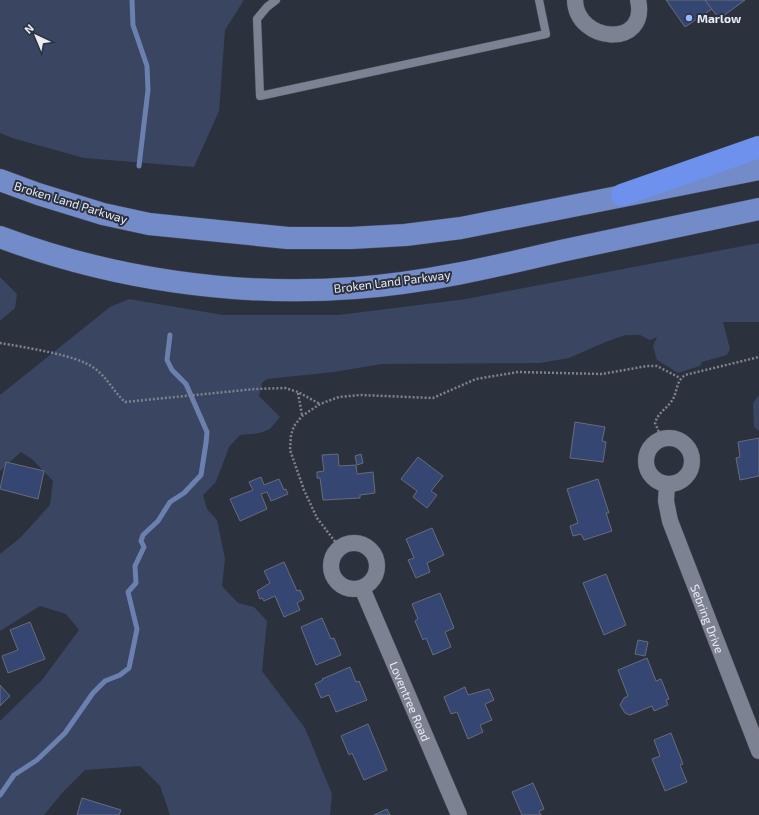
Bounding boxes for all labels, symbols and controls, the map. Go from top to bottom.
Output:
place label: Marlow [697,11,742,25]
marker: Marlow [684,13,694,23]
north arrow [16,16,56,56]
text: N [21,21,36,36]
street label: Broken Land Parkway [13,178,130,226]
street label: Broken Land Parkway [333,267,452,295]
street label: Sebring Drive [688,582,727,655]
street label: Loventree Road [387,659,433,743]

